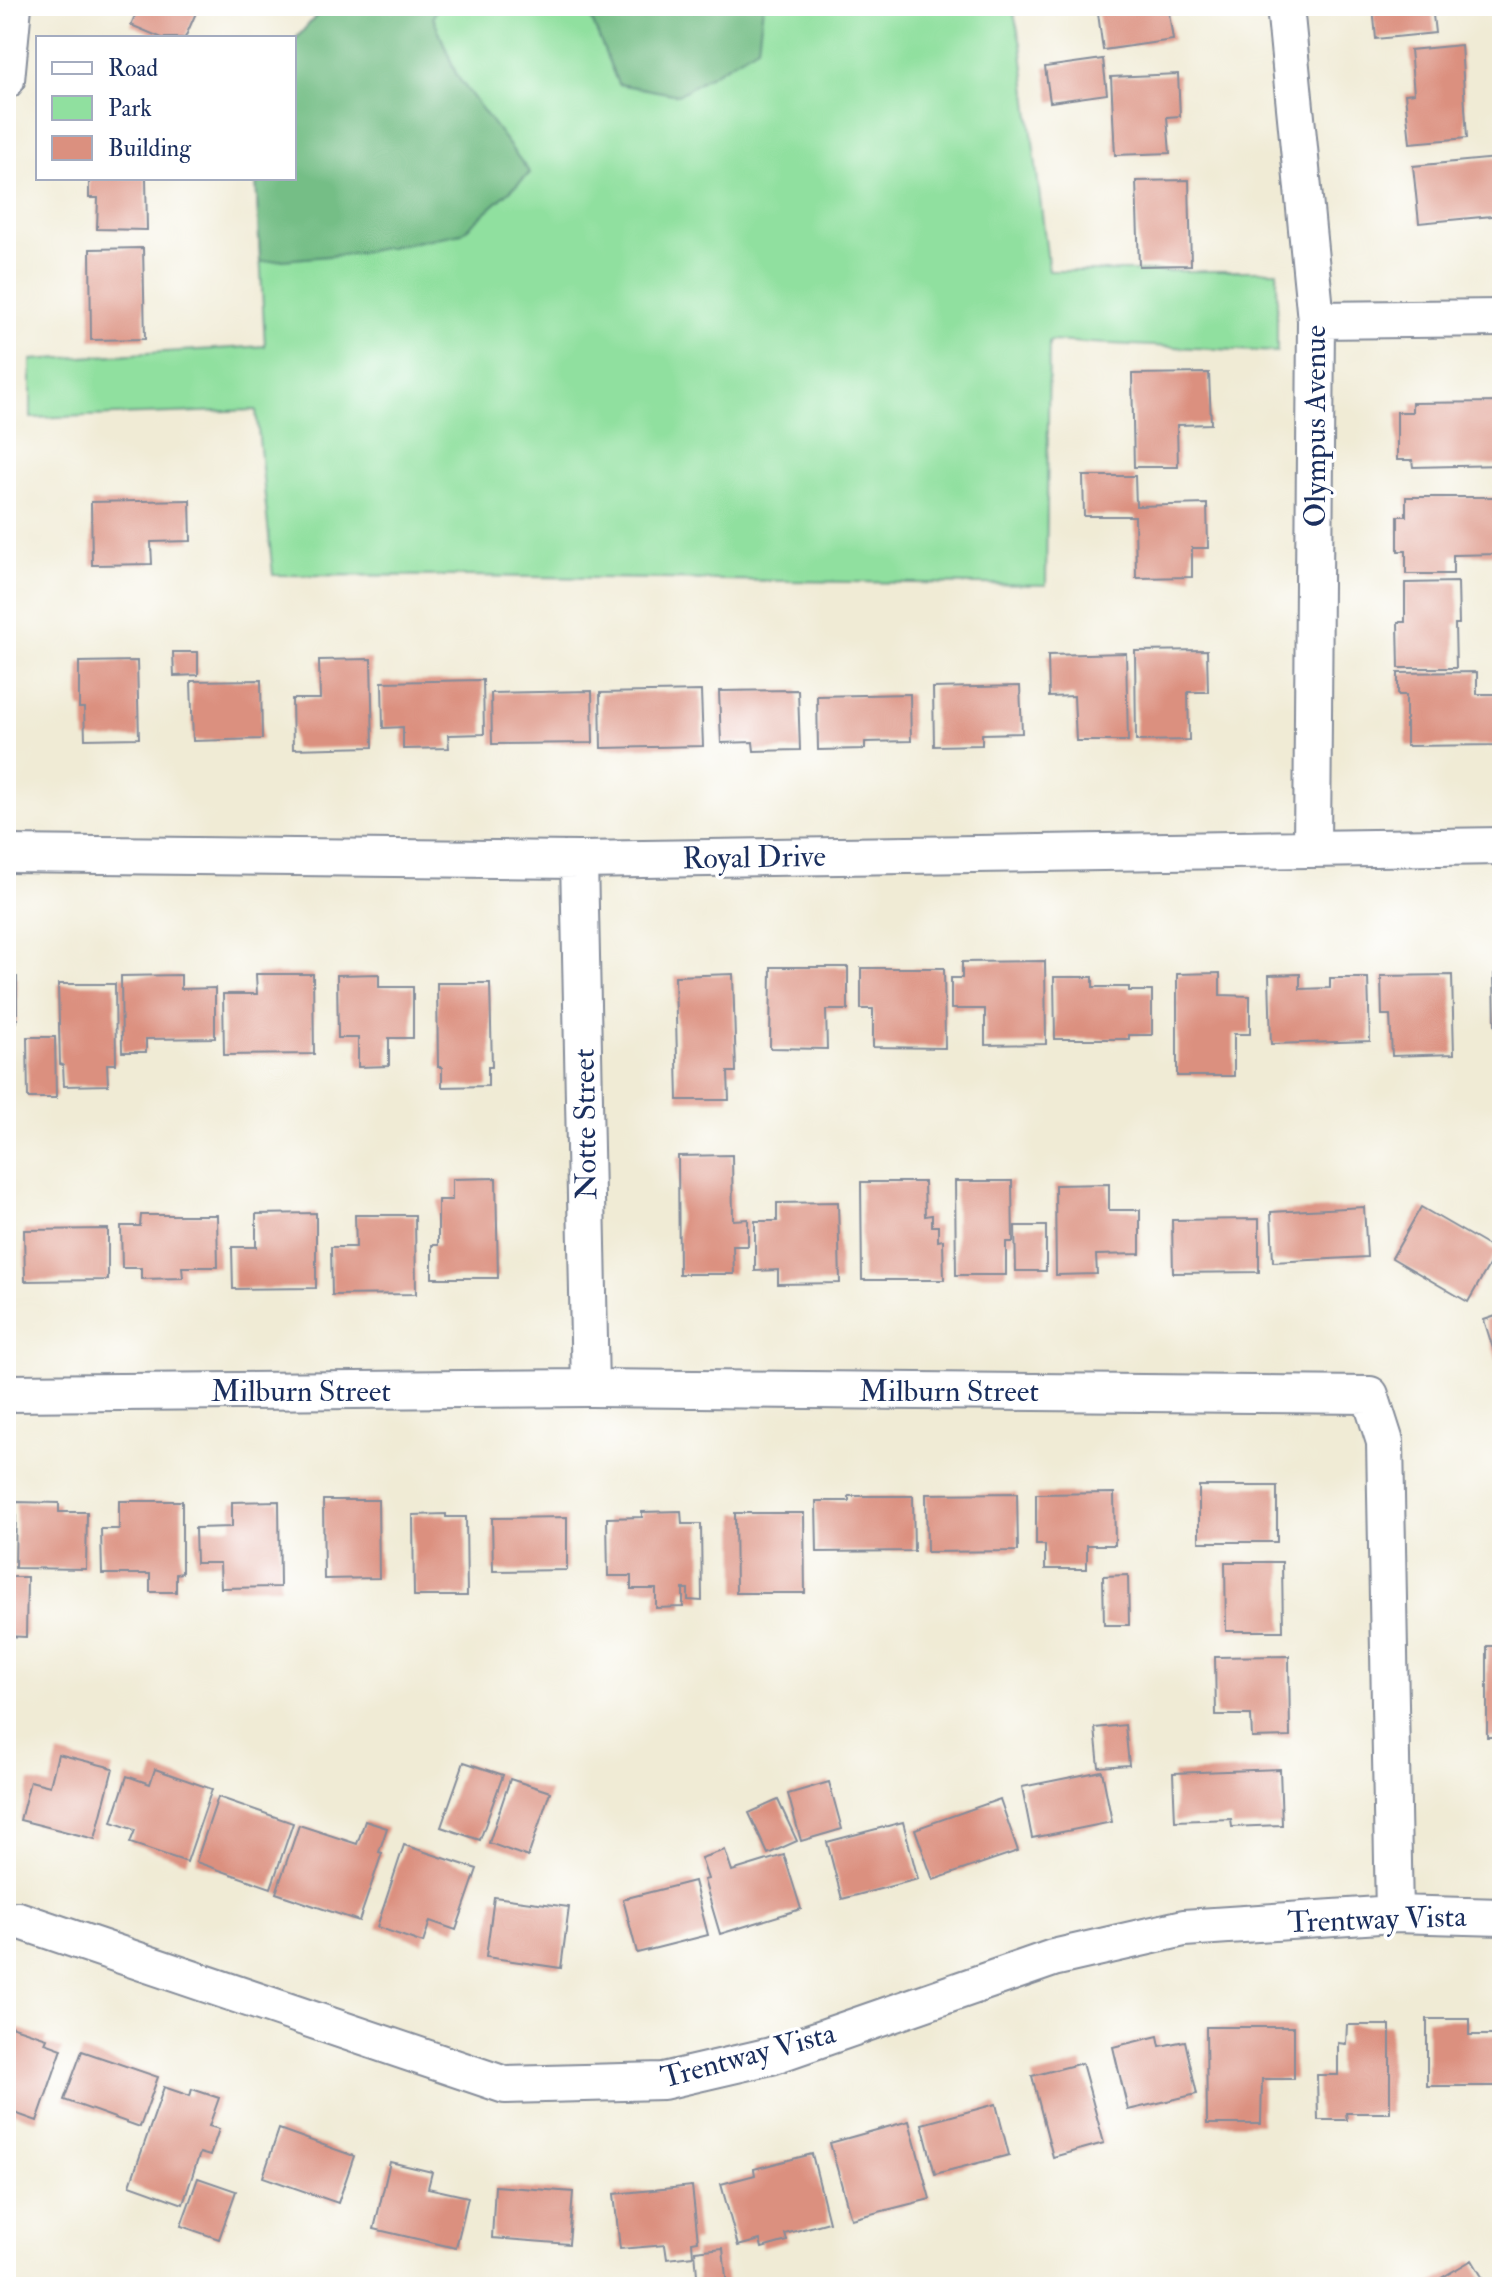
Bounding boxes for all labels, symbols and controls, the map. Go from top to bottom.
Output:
legend [36,36,296,180]
text: Road [108,53,158,84]
text: Park [108,93,152,124]
text: Building [108,133,192,164]
street label: Olympus Avenue [1297,325,1334,527]
street label: Royal Drive [682,838,826,877]
street label: Notte Street [566,1048,605,1200]
street label: Milburn Street [211,1373,391,1410]
street label: Milburn Street [859,1373,1039,1410]
street label: Trentway Vista [1287,1898,1468,1941]
street label: Trentway Vista [657,2014,840,2097]

